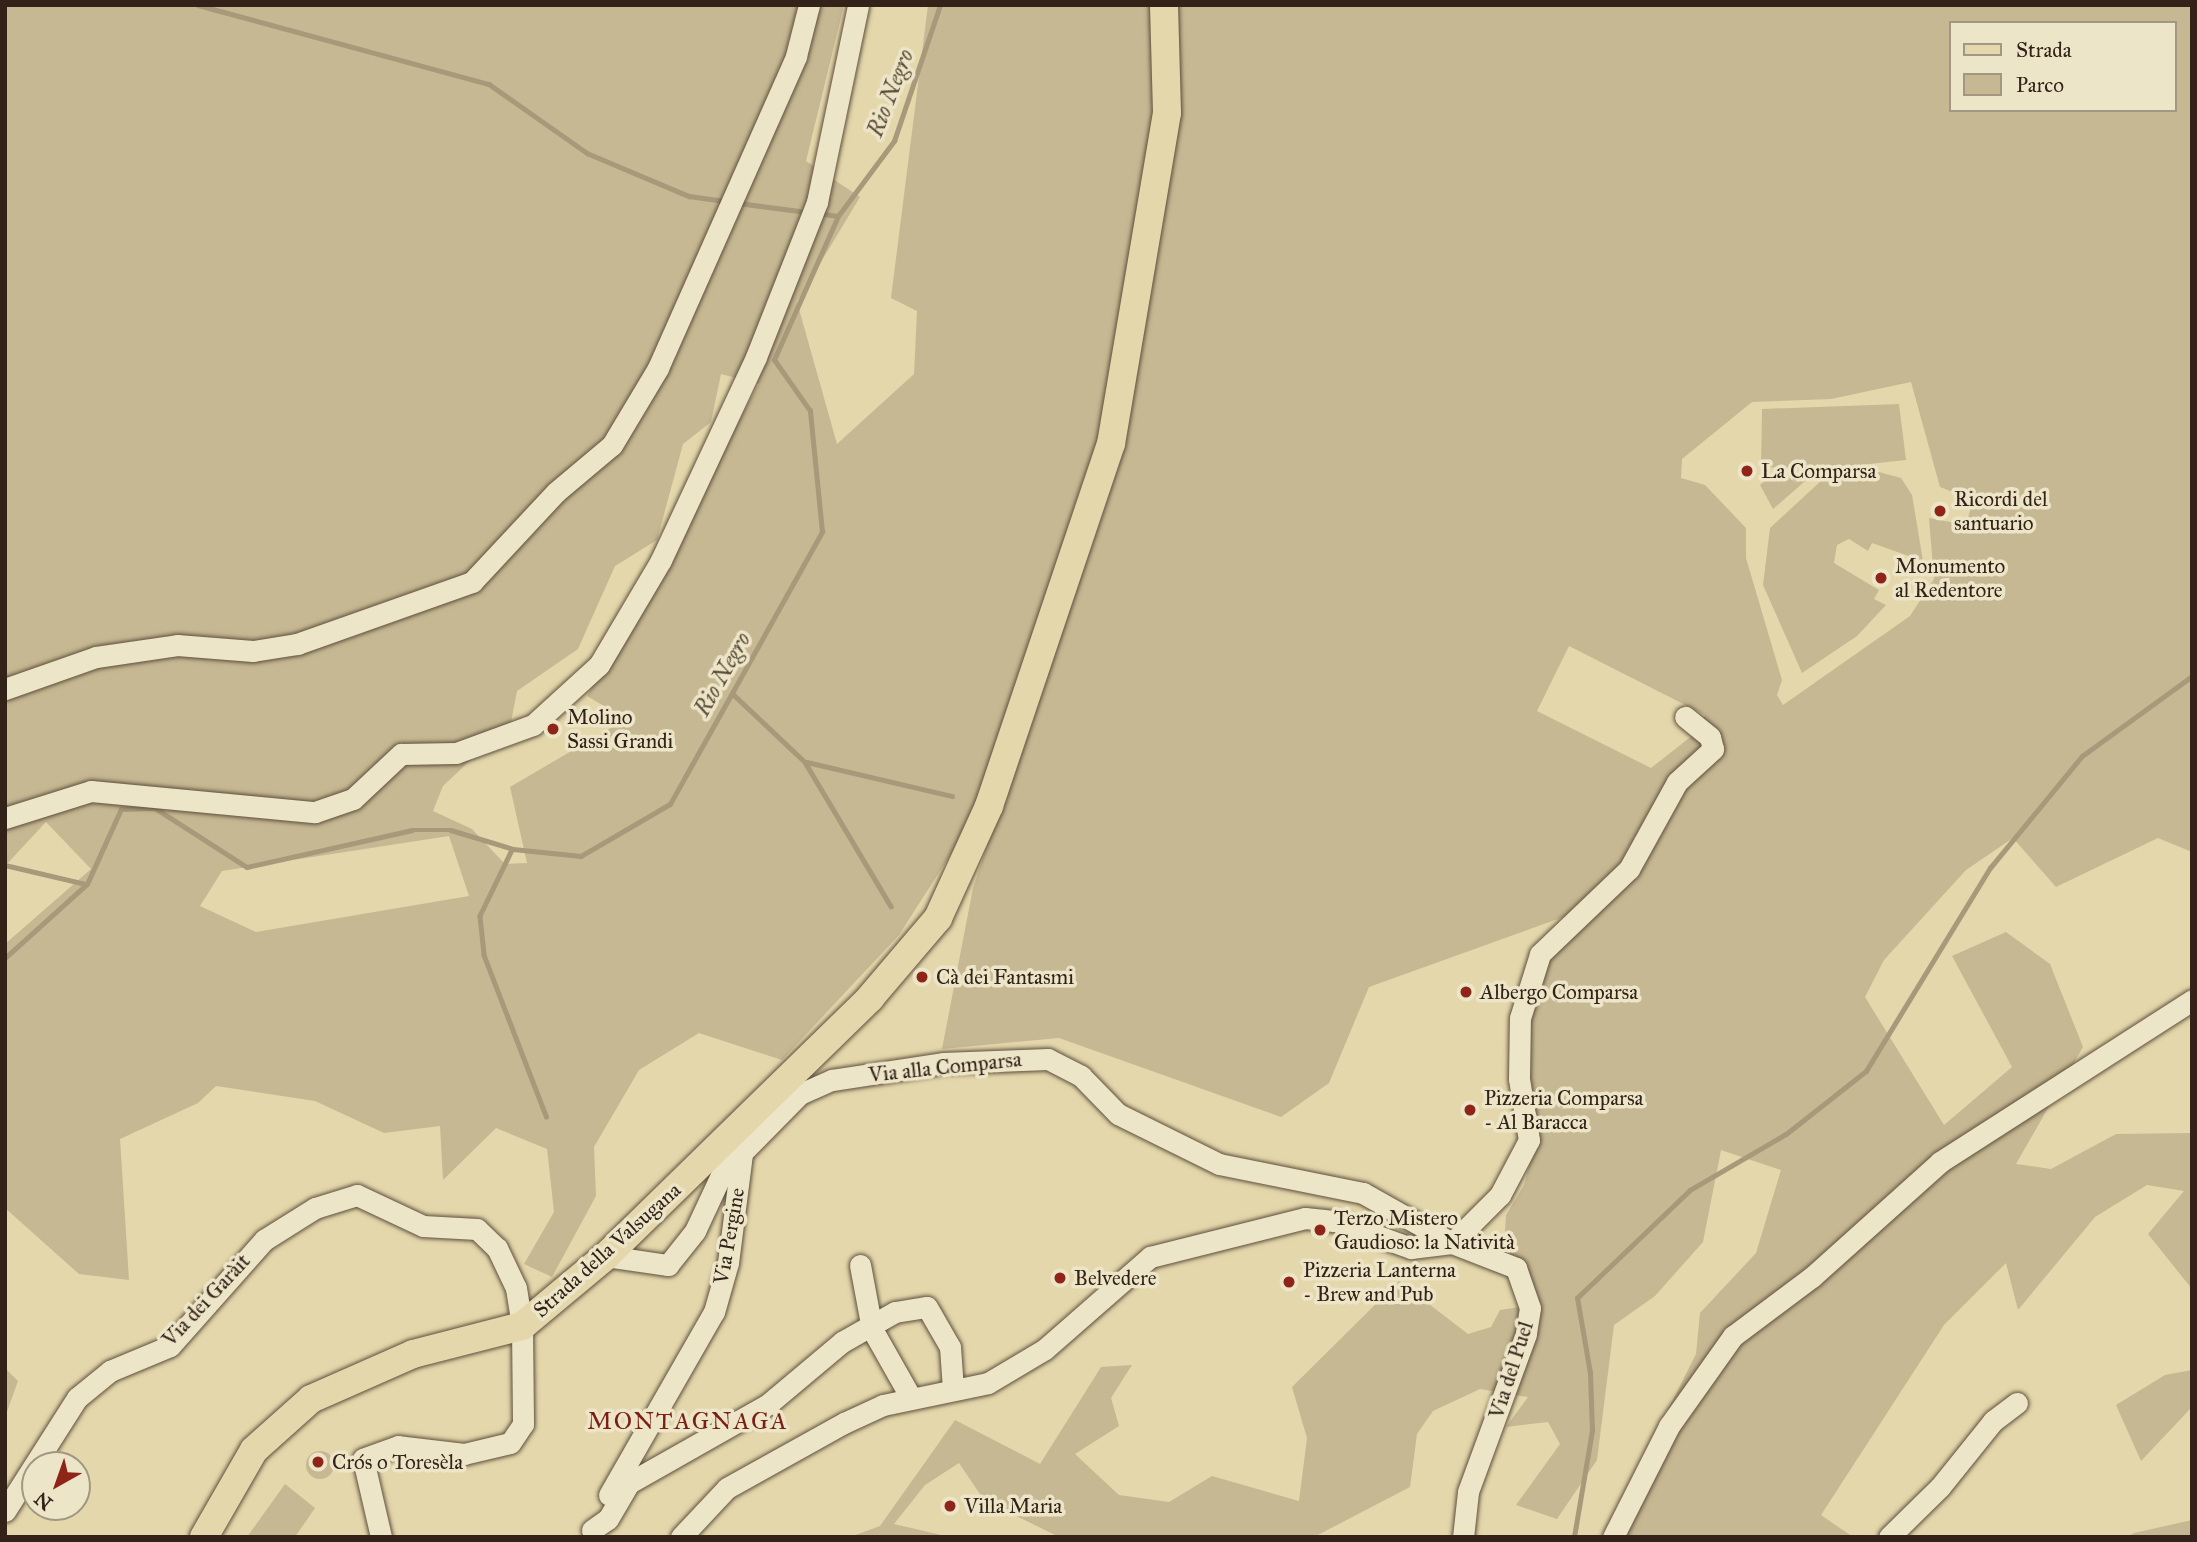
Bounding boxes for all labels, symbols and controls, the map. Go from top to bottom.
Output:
legend [1948,21,2176,112]
text: Strada [2016,37,2072,63]
water label: Rio Negro [861,45,919,141]
text: Parco [2016,72,2064,98]
place label: La Comparsa [1761,458,1876,484]
marker: La Comparsa [1739,463,1755,479]
place label: Ricordi del santuario [1954,486,2048,536]
marker: Ricordi del santuario [1932,503,1948,519]
place label: Monumento al Redentore [1895,553,2005,603]
marker: Monumento al Redentore [1873,570,1889,586]
water label: Rio Negro [688,627,756,721]
place label: Molino Sassi Grandi [567,704,673,754]
marker: Molino Sassi Grandi [545,721,561,737]
place label: Cà dei Fantasmi [936,964,1074,990]
marker: Cà dei Fantasmi [914,969,930,985]
place label: Albergo Comparsa [1480,979,1638,1005]
marker: Albergo Comparsa [1458,984,1474,1000]
street label: Via alla Comparsa [867,1046,1023,1088]
place label: Pizzeria Comparsa - Al Baracca [1484,1085,1643,1135]
marker: Pizzeria Comparsa - Al Baracca [1462,1102,1478,1118]
street label: Strada della Valsugana [528,1177,686,1323]
street label: Via Pergine [708,1186,750,1286]
place label: Terzo Mistero Gaudioso: la Natività [1334,1205,1515,1255]
marker: Terzo Mistero Gaudioso: la Natività [1312,1222,1328,1238]
street label: Via dei Garàit [157,1248,255,1352]
place label: Pizzeria Lanterna - Brew and Pub [1303,1257,1456,1307]
place label: Belvedere [1074,1265,1156,1291]
marker: Belvedere [1052,1270,1068,1286]
marker: Pizzeria Lanterna - Brew and Pub [1281,1274,1297,1290]
street label: Via del Puel [1483,1318,1539,1422]
district label: MONTAGNAGA [589,1408,787,1436]
place label: Crós o Toresèla [332,1449,463,1475]
north arrow [21,1451,91,1521]
marker: Crós o Toresèla [310,1454,326,1470]
text: N [30,1487,57,1515]
place label: Villa Maria [964,1493,1062,1519]
marker: Villa Maria [942,1498,958,1514]

